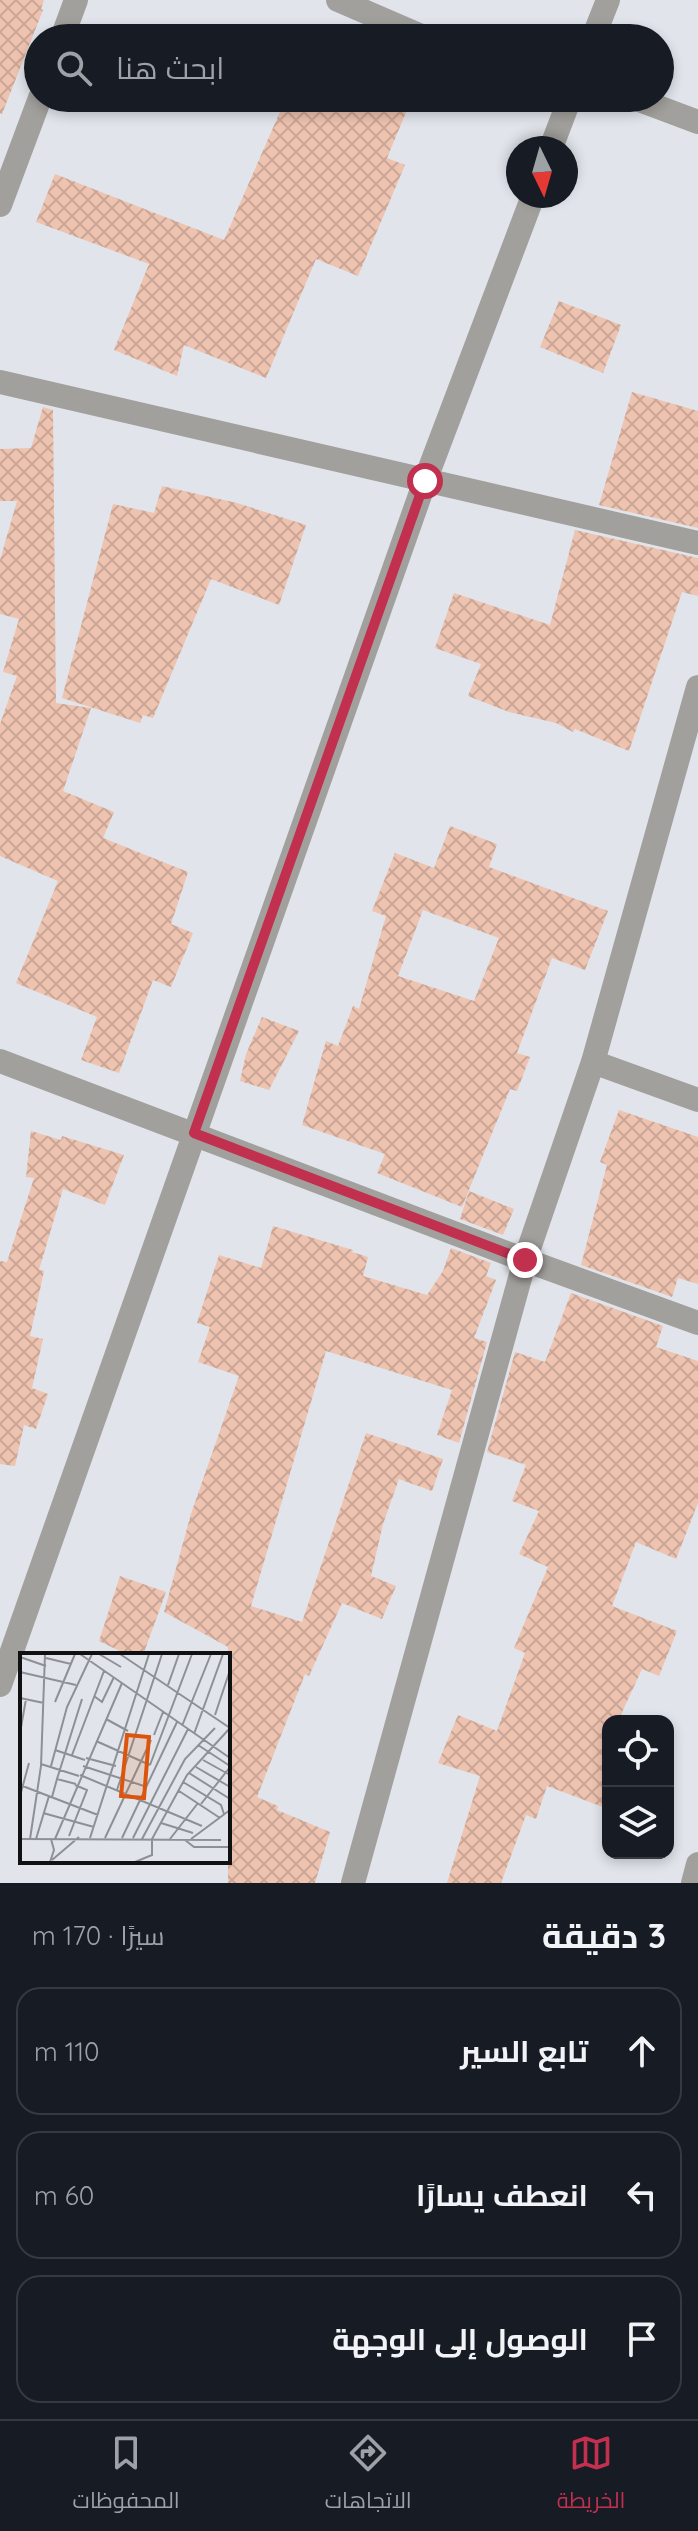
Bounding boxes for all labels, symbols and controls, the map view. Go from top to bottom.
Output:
search box [24,24,674,112]
icon: search [52,46,96,90]
text: ابحث هنا [116,49,224,87]
north arrow [506,136,578,208]
route start [407,463,443,499]
route end [507,1242,543,1278]
inset map [20,1653,230,1863]
map controls [602,1715,674,1859]
button: locate [602,1715,674,1787]
button: layers [602,1787,674,1859]
text: 3 دقيقة [542,1914,666,1957]
text: سيرًا · 170 m [32,1919,164,1952]
icon: ahead [620,2029,664,2073]
text: تابع السير [460,2032,588,2070]
text: 110 m [34,2035,100,2068]
icon: left [620,2173,664,2217]
text: انعطف يسارًا [416,2176,588,2214]
text: 60 m [34,2179,94,2212]
icon: arrive [620,2317,664,2361]
text: الوصول إلى الوجهة [332,2320,588,2358]
tab: المحفوظات [73,2431,180,2521]
tab: الاتجاهات [325,2431,412,2521]
tab: الخريطة [557,2431,625,2521]

